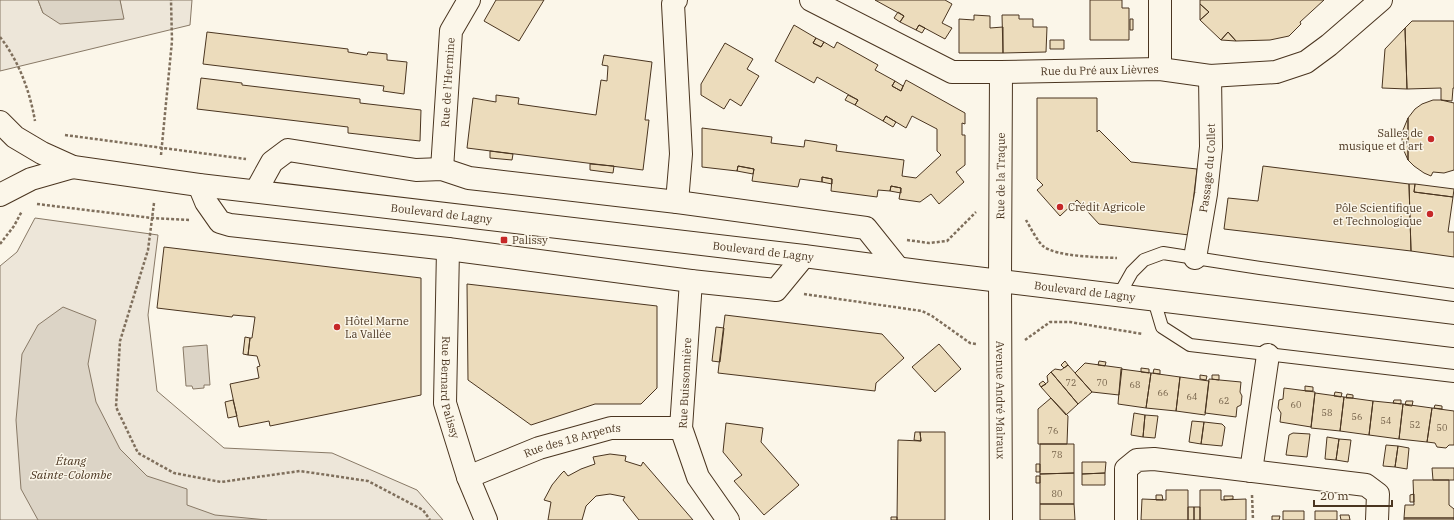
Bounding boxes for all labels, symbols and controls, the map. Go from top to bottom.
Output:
street label: Rue de l'Hermine [438,37,458,128]
street label: Rue du Pré aux Lièvres [1040,62,1159,78]
street label: Passage du Collet [1196,123,1218,214]
place label: Salles de musique et d'art [1338,126,1423,153]
street label: Rue de la Traque [993,132,1008,219]
marker: Salles de musique et d'art [1426,134,1436,144]
place label: Crédit Agricole [1068,200,1145,214]
street label: Boulevard de Lagny [390,201,493,226]
place label: Pôle Scientifique et Technologique [1333,201,1422,228]
marker: Crédit Agricole [1055,202,1065,212]
marker: Pôle Scientifique et Technologique [1425,209,1435,219]
place label: Palissy [512,233,548,247]
marker: Palissy [499,235,509,245]
street label: Boulevard de Lagny [712,238,815,264]
street label: Boulevard de Lagny [1033,278,1136,304]
place label: Hôtel Marne La Vallée [345,314,409,341]
marker: Hôtel Marne La Vallée [332,322,342,332]
street label: Rue Bernard Palissy [438,336,463,441]
street label: Rue Buissonnière [676,337,694,429]
street label: Avenue André Malraux [993,341,1008,459]
house number: 72 [1066,377,1076,388]
house number: 70 [1097,377,1107,388]
house number: 68 [1130,379,1140,390]
house number: 66 [1158,387,1168,398]
house number: 64 [1187,391,1197,402]
house number: 62 [1219,395,1229,406]
house number: 60 [1291,399,1301,410]
house number: 58 [1322,407,1332,418]
house number: 56 [1352,411,1362,422]
house number: 54 [1381,415,1391,426]
house number: 52 [1410,419,1420,430]
street label: Rue des 18 Arpents [522,421,621,460]
house number: 50 [1437,422,1447,433]
house number: 76 [1048,425,1058,436]
house number: 78 [1052,449,1062,460]
water label: Étang Sainte-Colombe [29,453,112,482]
scale bar [1314,482,1392,508]
house number: 80 [1052,488,1062,499]
text: 20 m [1320,488,1349,503]

